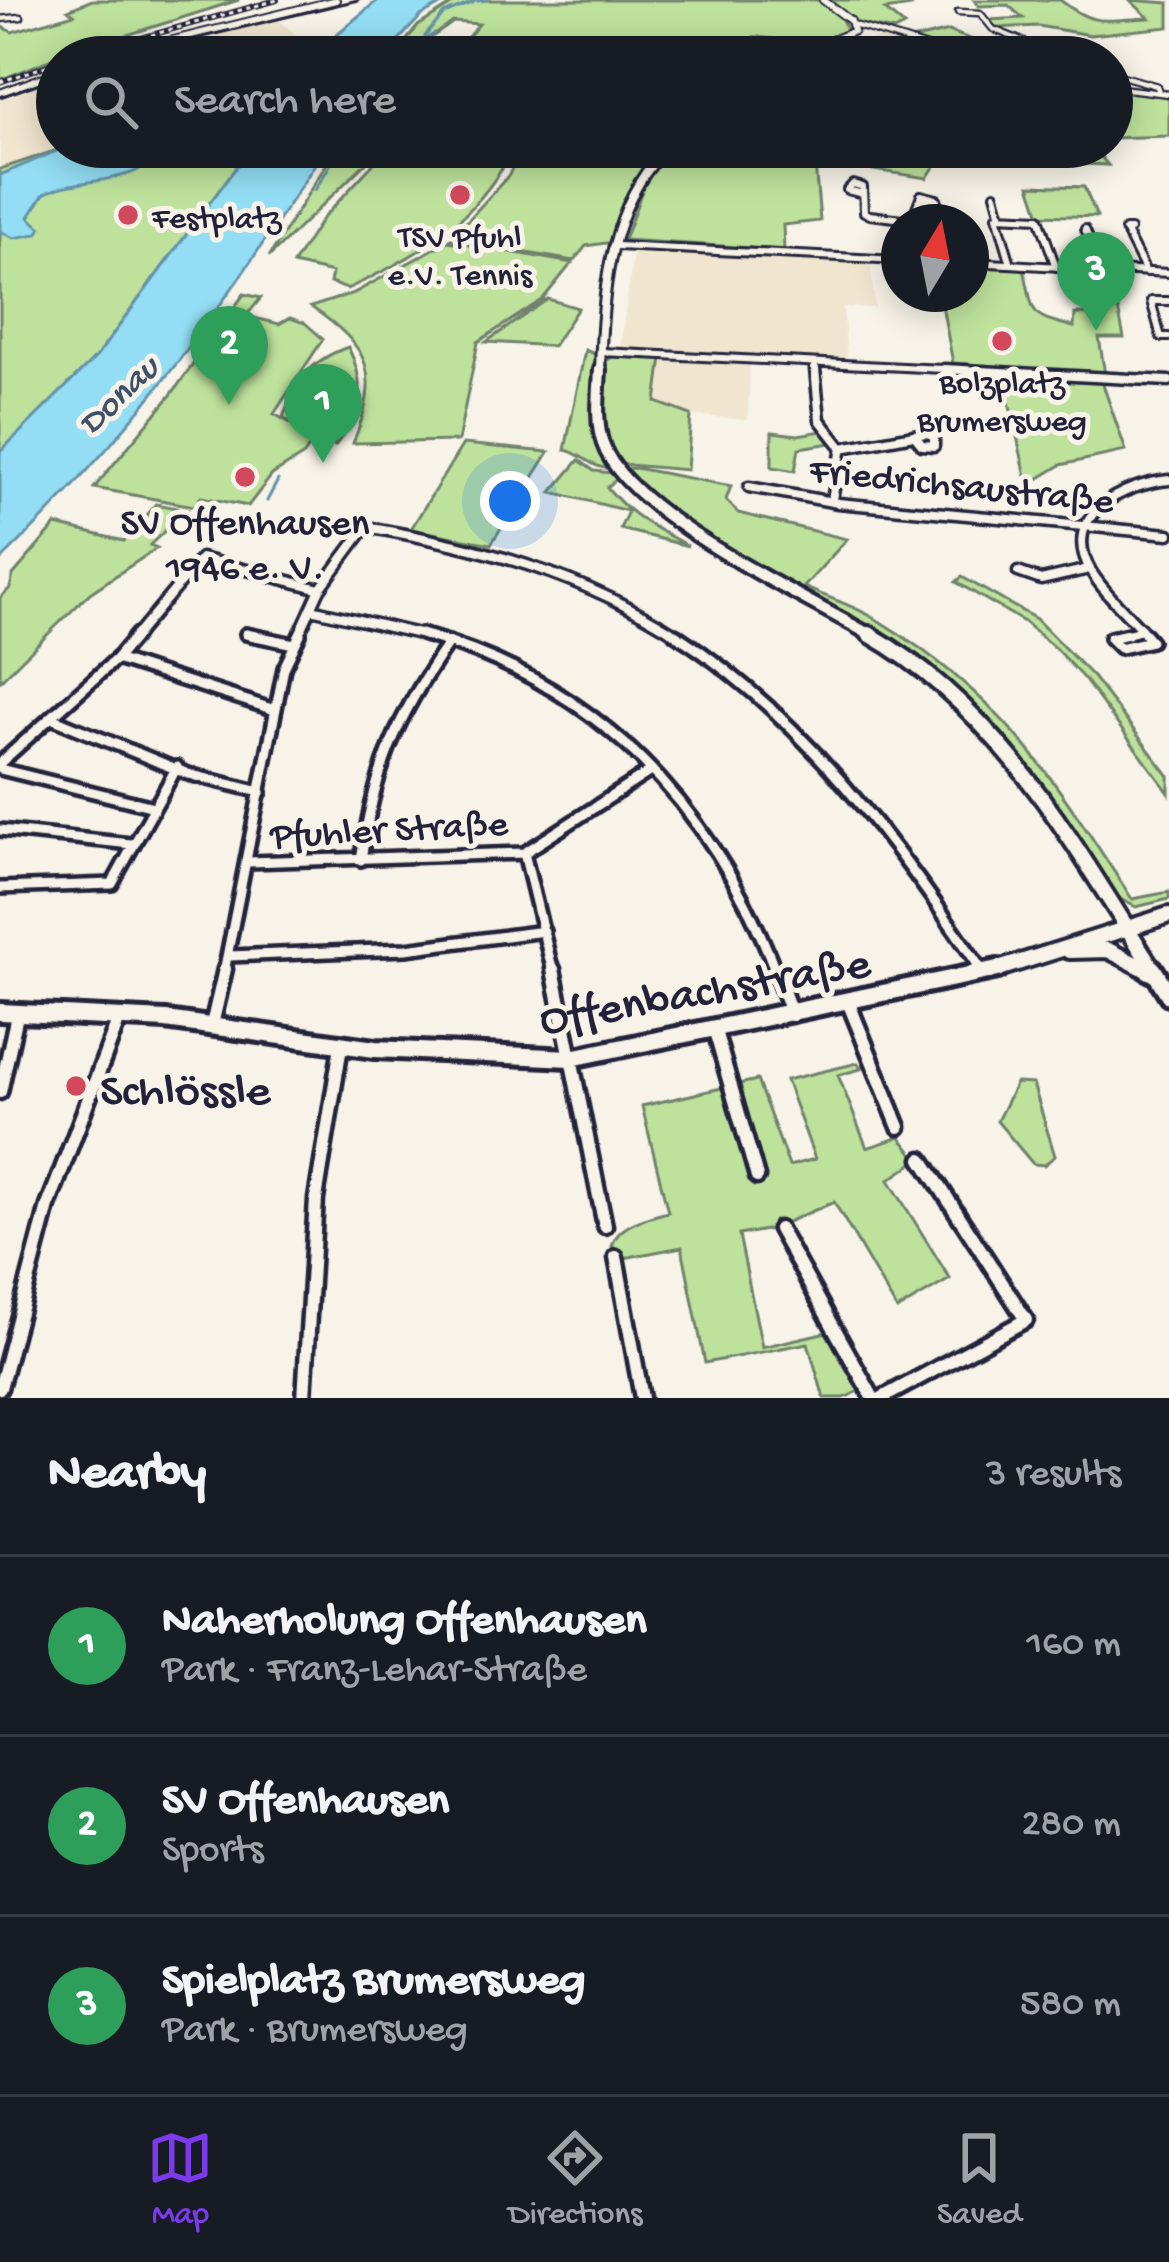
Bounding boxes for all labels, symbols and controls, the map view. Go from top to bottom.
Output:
search box [36,36,1133,168]
icon: search [78,69,144,135]
text: Search here [174,76,396,129]
marker: TSV Pfuhl e.V. Tennis [447,182,473,208]
marker: Festplatz [115,202,141,228]
place label: Festplatz [151,202,283,240]
north arrow [881,204,989,312]
place label: TSV Pfuhl e.V. Tennis [388,221,533,297]
pin: 3 [1057,232,1135,331]
pin: 2 [190,306,268,405]
marker: Bolzplatz Brumersweg [989,328,1015,354]
water label: Donau [71,347,172,447]
pin: 1 [284,364,362,463]
place label: Bolzplatz Brumersweg [916,367,1087,443]
street label: Friedrichsaustraße [806,450,1116,528]
marker: SV Offenhausen 1946 e. V. [232,464,258,490]
your location [480,471,540,531]
place label: SV Offenhausen 1946 e. V. [121,503,370,594]
street label: Pfuhler Straße [267,804,510,862]
street label: Offenbachstraße [536,938,876,1053]
place label: Schlössle [100,1066,272,1123]
marker: Schlössle [63,1073,89,1099]
text: Nearby [48,1446,206,1506]
text: 3 results [986,1453,1121,1499]
text: Naherholung Offenhausen [162,1596,647,1649]
text: 1 [79,1623,95,1669]
text: 160 m [1026,1623,1121,1669]
text: Park · Franz-Lehar-Straße [162,1649,587,1695]
text: SV Offenhausen [162,1776,449,1829]
text: 2 [77,1803,97,1849]
text: 280 m [1021,1803,1121,1849]
text: Sports [162,1829,264,1875]
text: Spielplatz Brumersweg [162,1956,585,2009]
text: 3 [77,1983,97,2029]
text: 580 m [1020,1983,1121,2029]
text: Park · Brumersweg [162,2009,468,2055]
tab: Map [147,2125,213,2235]
tab: Directions [508,2125,642,2235]
tab: Saved [937,2125,1022,2235]

